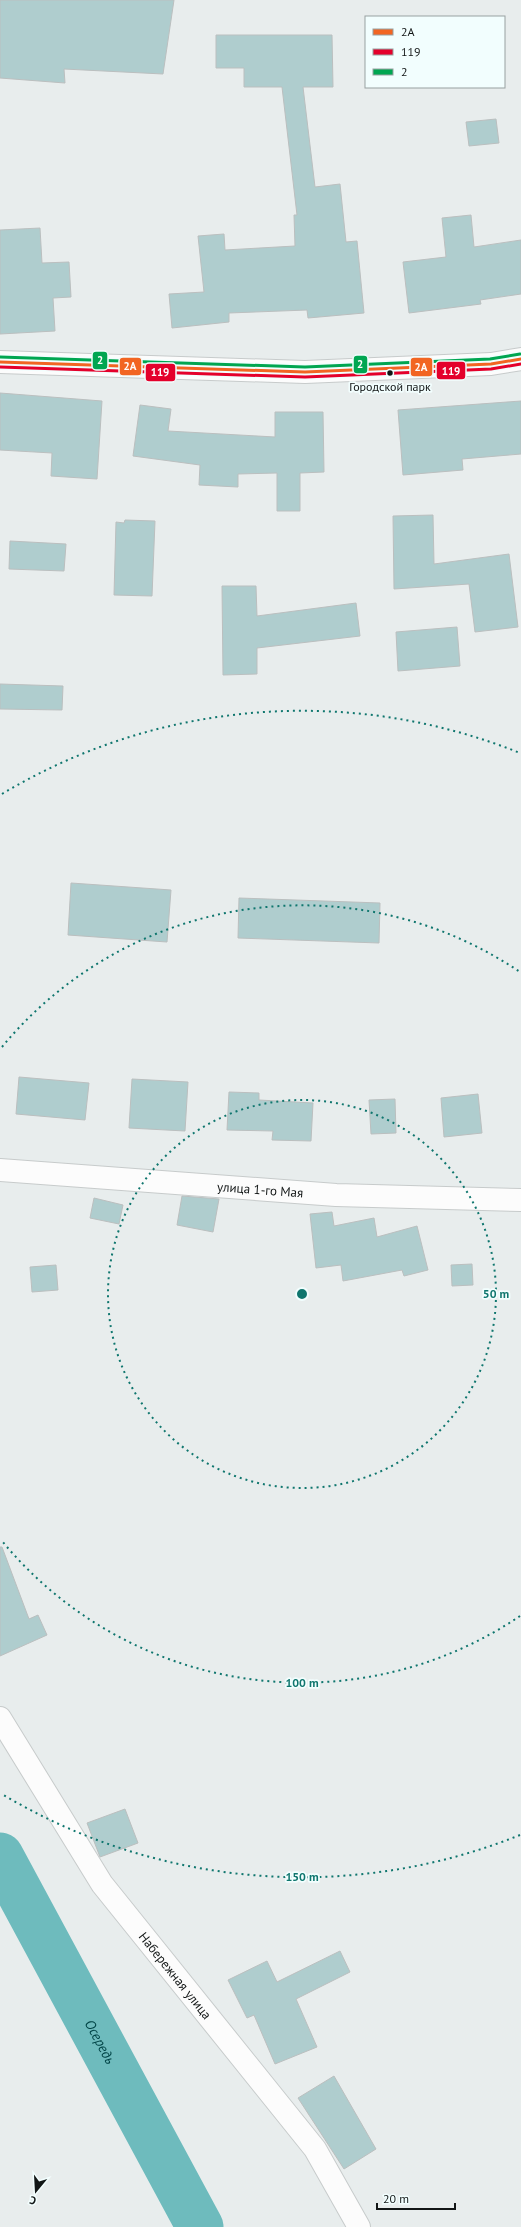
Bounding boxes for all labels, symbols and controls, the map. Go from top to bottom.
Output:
legend [365,16,505,88]
text: 2А [401,24,415,39]
text: 119 [401,44,421,59]
text: 2 [401,64,408,79]
line badge: 2 [92,351,108,370]
text: 2 [97,353,103,367]
line badge: 2 [353,355,368,374]
line badge: 2А [119,357,142,376]
text: 2 [357,357,363,371]
line badge: 2А [410,357,433,377]
text: 2А [124,359,137,373]
text: 2А [415,360,428,374]
line badge: 119 [436,361,466,380]
line badge: 119 [145,363,176,382]
text: 119 [442,364,460,378]
text: 119 [151,365,169,379]
marker: Городской парк [385,368,395,378]
place label: Городской парк [349,379,431,394]
street label: улица 1-го Мая [217,1178,304,1202]
text: 50 m [483,1286,509,1301]
centre of rings [295,1287,309,1301]
text: 100 m [285,1675,319,1690]
text: 150 m [285,1869,319,1884]
street label: Набережная улица [135,1929,215,2023]
water label: Осередь [81,2016,119,2067]
north arrow [16,2171,56,2211]
scale bar [377,2185,455,2211]
text: 20 m [383,2191,409,2206]
text: С [28,2193,38,2208]

